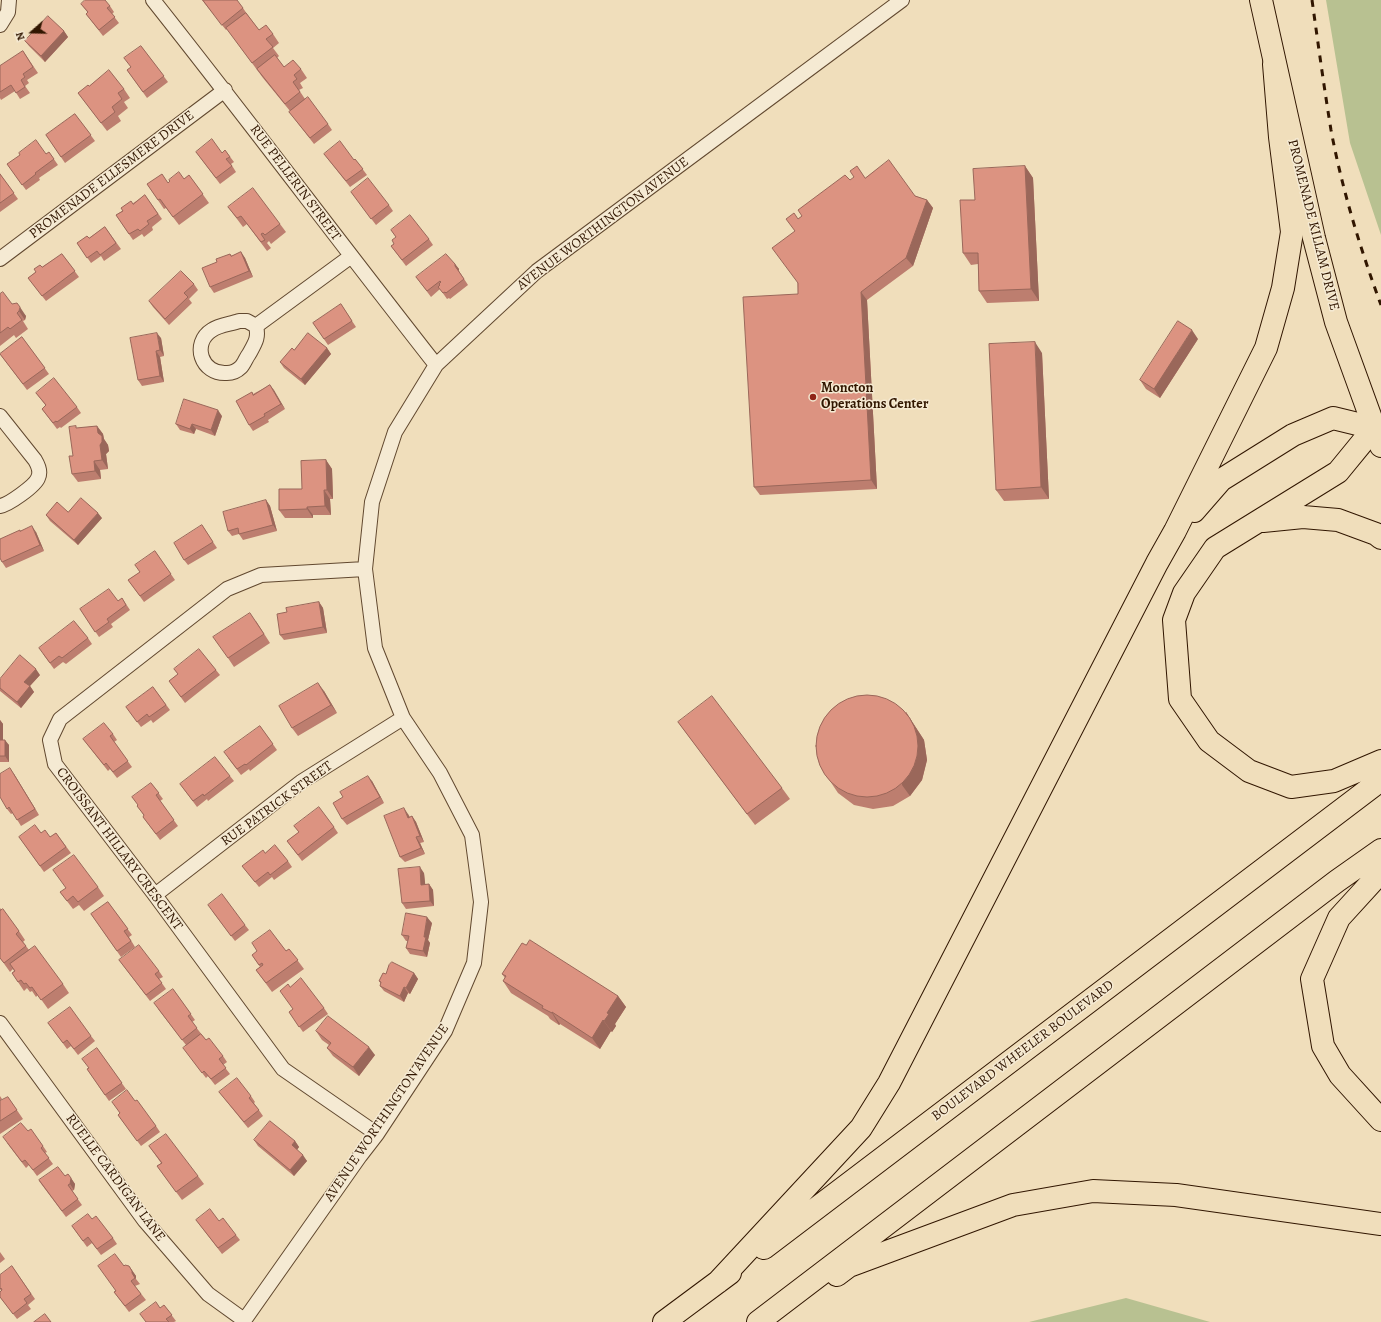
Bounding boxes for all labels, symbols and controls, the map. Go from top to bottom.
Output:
north arrow [12,12,52,52]
text: N [12,30,29,43]
street label: PROMENADE ELLESMERE DRIVE [26,107,198,243]
street label: RUE PELLERIN STREET [246,122,344,244]
street label: PROMENADE KILLAM DRIVE [1284,138,1342,312]
street label: AVENUE WORTHINGTON AVENUE [514,154,692,294]
place label: Moncton Operations Center [821,381,928,414]
marker: Moncton Operations Center [808,392,818,402]
street label: RUE PATRICK STREET [218,758,336,850]
street label: CROISSANT HILLARY CRESCENT [52,764,186,934]
street label: BOULEVARD WHEELER BOULEVARD [929,977,1117,1125]
street label: AVENUE WORTHINGTON AVENUE [321,1021,453,1205]
street label: RUELLE CARDIGAN LANE [62,1111,168,1245]

